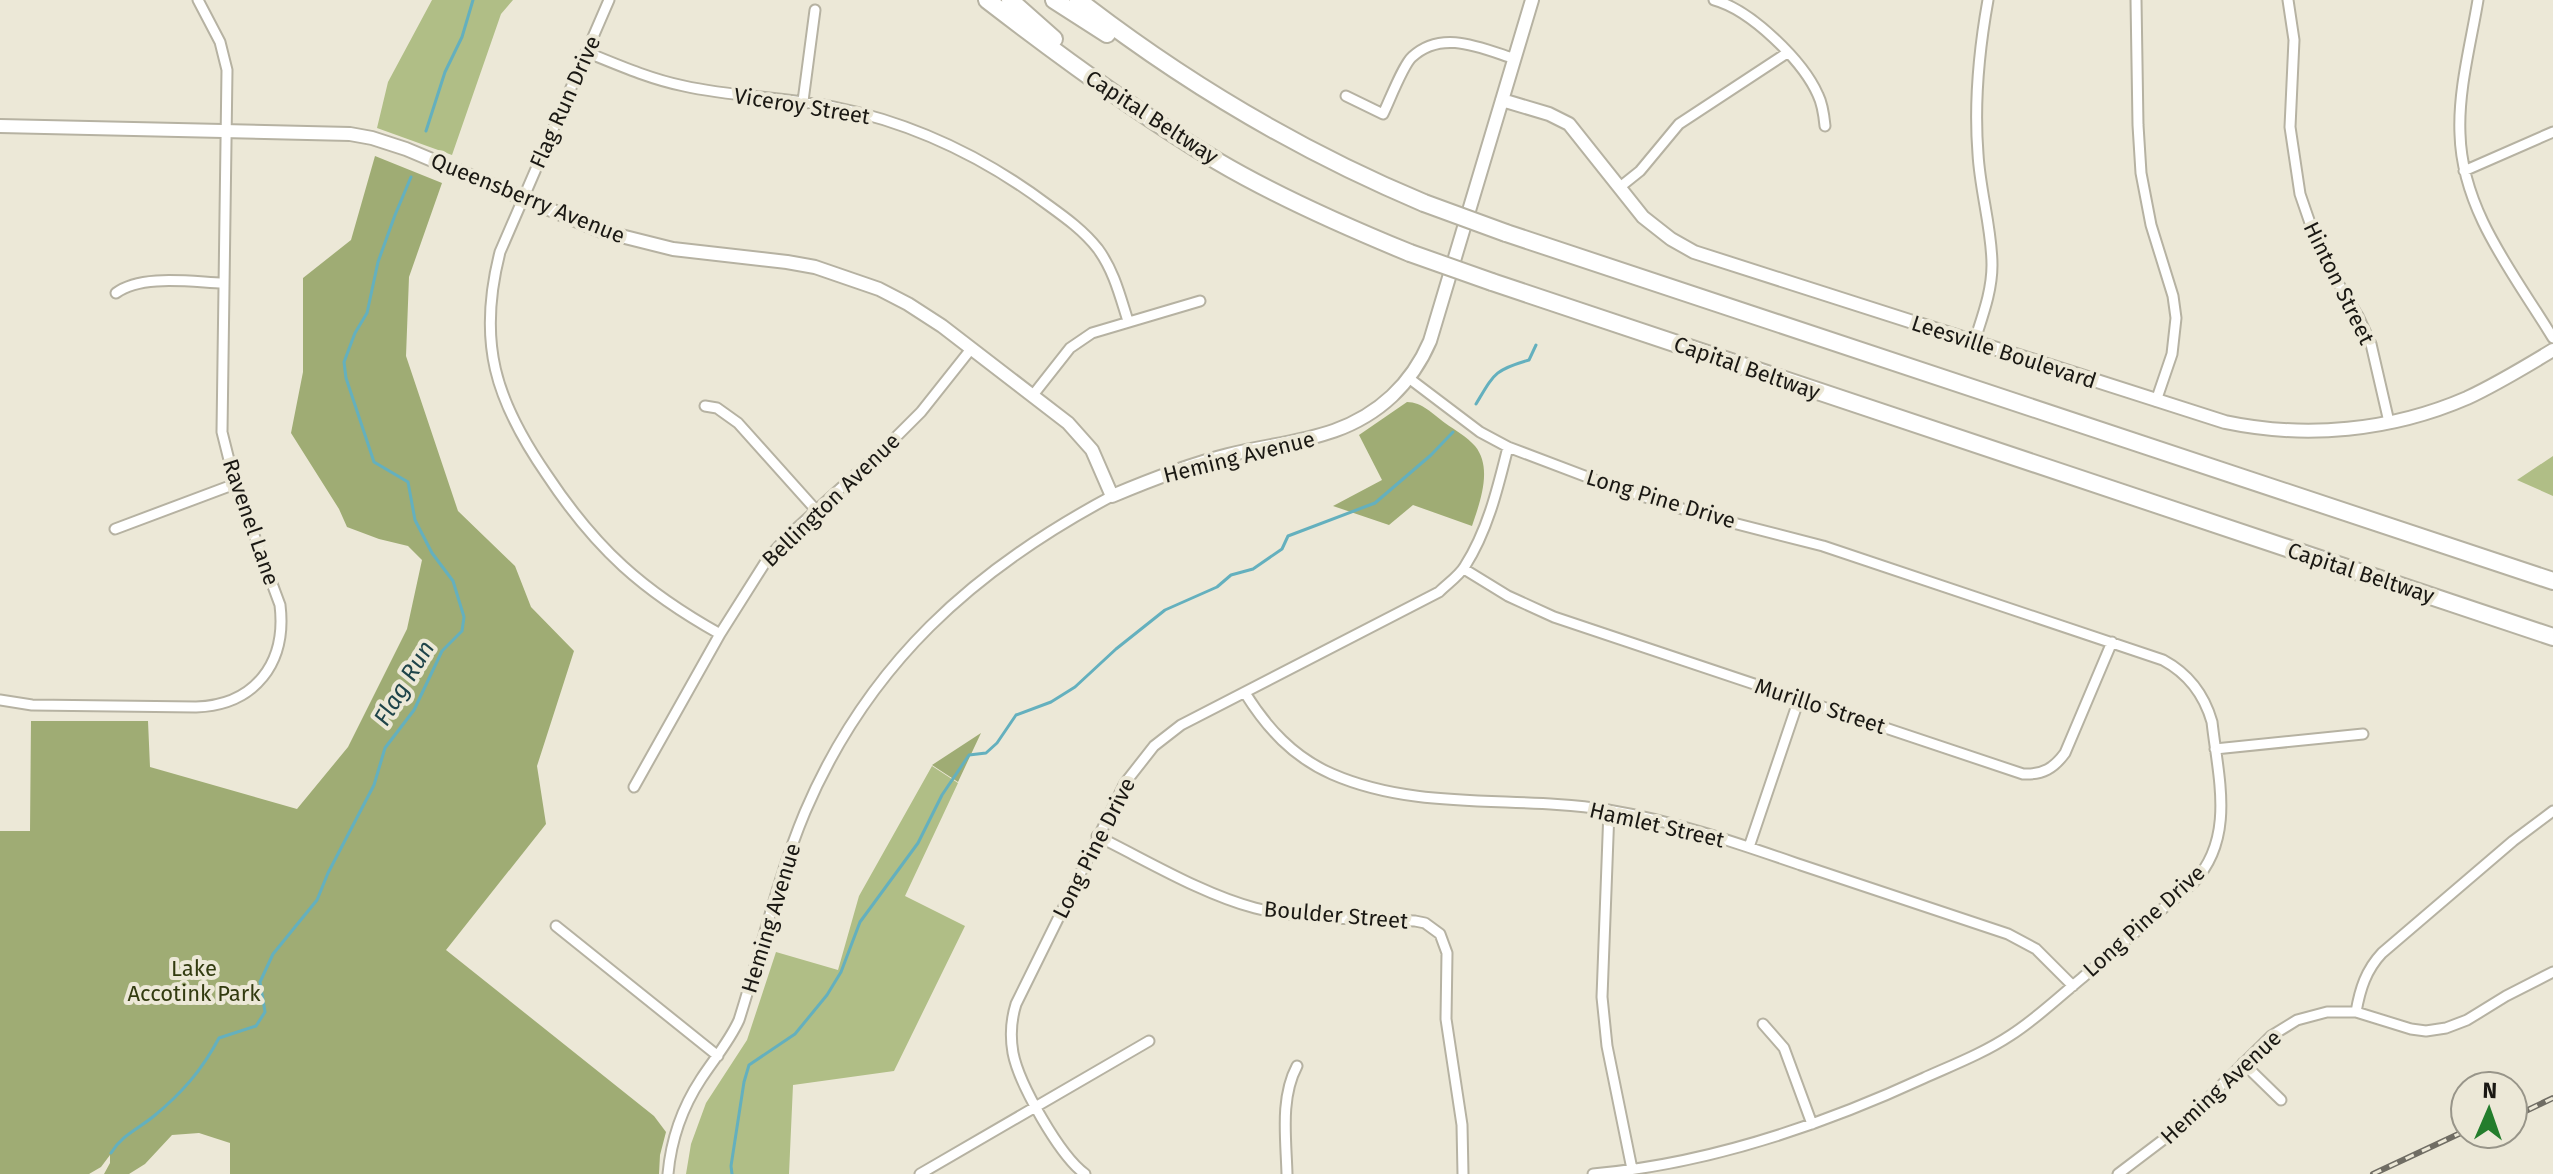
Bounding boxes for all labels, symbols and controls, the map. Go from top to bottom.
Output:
street label: Flag Run Drive [524,31,606,173]
street label: Capital Beltway [1081,64,1224,170]
street label: Viceroy Street [732,82,872,130]
street label: Queensberry Avenue [427,147,629,249]
street label: Hinton Street [2298,217,2380,349]
street label: Leesville Boulevard [1908,309,2100,395]
street label: Capital Beltway [1670,330,1824,406]
street label: Heming Avenue [1160,425,1318,489]
street label: Bellington Avenue [757,427,905,573]
street label: Ravenel Lane [217,455,285,589]
street label: Long Pine Drive [1583,463,1739,535]
street label: Capital Beltway [2284,537,2438,610]
water label: Flag Run [368,635,440,731]
street label: Murillo Street [1751,672,1889,740]
street label: Long Pine Drive [1047,773,1141,923]
street label: Hamlet Street [1587,796,1727,854]
street label: Heming Avenue [735,840,807,996]
street label: Long Pine Drive [2077,859,2211,983]
street label: Boulder Street [1263,895,1409,935]
park label: Lake Accotink Park [127,955,261,1007]
street label: Heming Avenue [2155,1024,2287,1150]
north arrow [2449,1070,2529,1150]
text: N [2482,1077,2497,1104]

